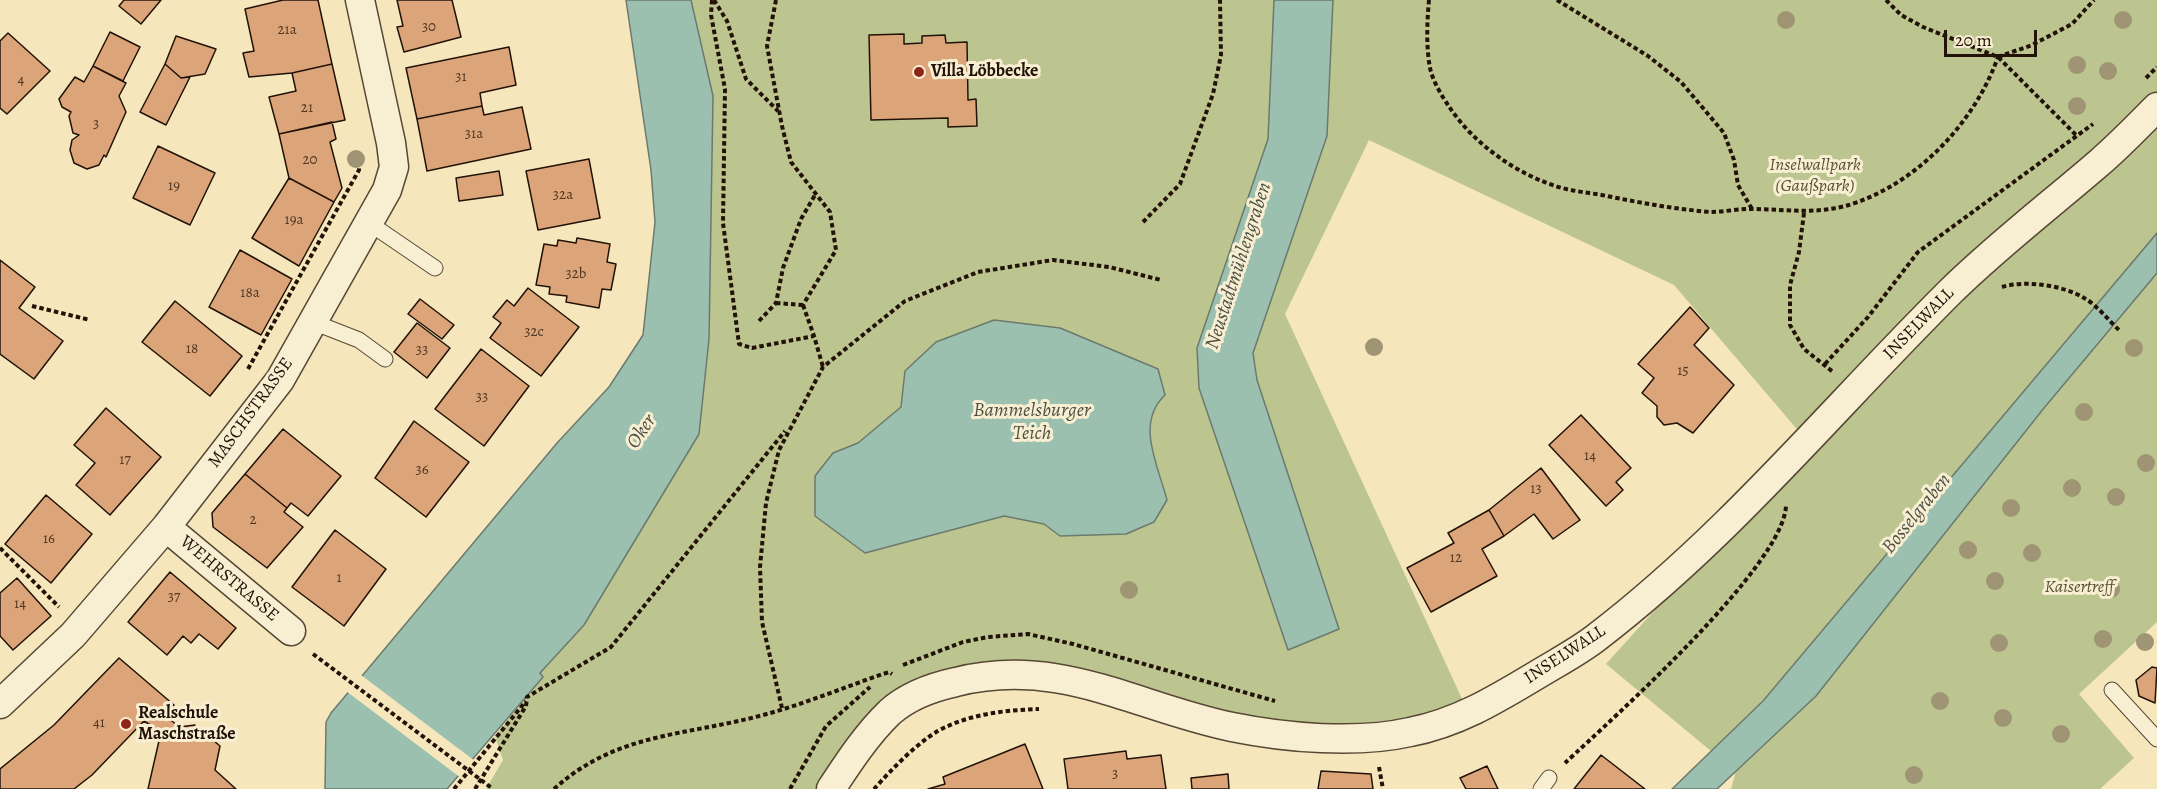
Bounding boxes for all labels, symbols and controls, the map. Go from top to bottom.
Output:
house number: 30 [422,18,436,36]
scale bar [1947,18,2040,56]
house number: 21a [277,21,297,39]
text: 20 m [1955,28,1992,52]
place label: Villa Löbbecke [931,61,1038,83]
marker: Villa Löbbecke [912,65,926,79]
house number: 31 [455,68,467,86]
house number: 4 [18,71,24,89]
house number: 21 [301,99,313,117]
house number: 3 [93,115,99,133]
house number: 31a [465,125,483,143]
house number: 20 [302,151,318,169]
park label: Inselwallpark (Gaußpark) [1769,155,1861,198]
house number: 19 [168,177,180,195]
water label: Neustadtmühlengraben [1201,179,1277,353]
house number: 32a [553,186,573,204]
house number: 19a [285,211,303,229]
house number: 32b [566,265,586,283]
street label: INSELWALL [1879,283,1959,365]
house number: 18a [240,284,260,302]
house number: 32c [524,323,544,341]
house number: 18 [186,340,198,358]
house number: 33 [416,341,428,359]
street label: MASCHSTRASSE [204,354,298,472]
house number: 15 [1677,362,1689,380]
house number: 33 [476,388,488,406]
water label: Bammelsburger Teich [973,399,1091,446]
water label: Oker [622,410,662,454]
house number: 14 [1584,447,1596,465]
house number: 17 [119,451,131,469]
house number: 36 [415,461,429,479]
water label: Bosselgraben [1877,469,1957,559]
house number: 13 [1530,480,1542,498]
house number: 2 [249,511,257,529]
house number: 16 [43,530,55,548]
street label: WEHRSTRASSE [175,531,283,627]
house number: 12 [1450,549,1462,567]
house number: 1 [336,569,342,587]
park label: Kaisertreff [2044,577,2114,599]
house number: 37 [168,588,180,606]
house number: 14 [14,595,26,613]
street label: INSELWALL [1520,621,1610,689]
place label: Realschule Maschstraße [138,703,235,746]
house number: 41 [93,714,105,732]
marker: Realschule Maschstraße [119,717,133,731]
house number: 3 [1112,765,1118,783]

